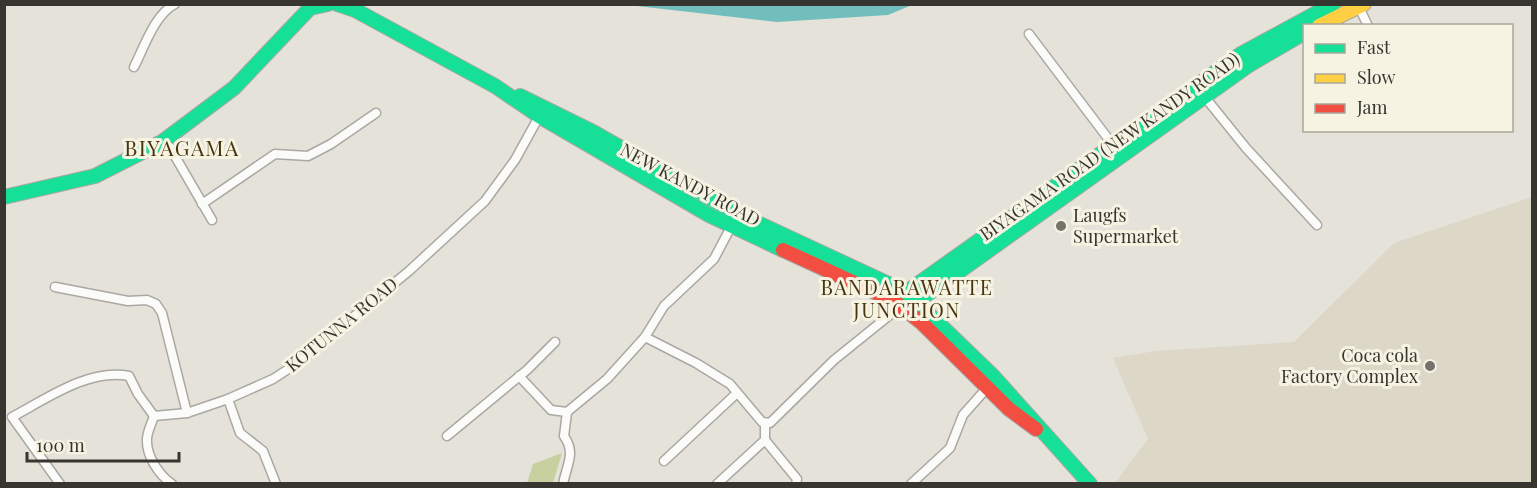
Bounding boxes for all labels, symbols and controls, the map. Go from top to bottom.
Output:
legend [1303,24,1513,132]
text: Fast [1357,35,1391,59]
street label: BIYAGAMA ROAD (NEW KANDY ROAD) [975,47,1244,246]
text: Slow [1357,65,1395,89]
text: Jam [1356,95,1387,119]
district label: BIYAGAMA [124,133,240,161]
street label: NEW KANDY ROAD [616,137,765,231]
place label: Laugfs Supermarket [1073,203,1179,248]
marker: Laugfs Supermarket [1054,219,1068,233]
street label: KOTUNNA ROAD [280,272,402,377]
district label: BANDARAWATTE JUNCTION [820,273,994,323]
place label: Coca cola Factory Complex [1281,343,1419,388]
marker: Coca cola Factory Complex [1423,359,1437,373]
scale bar [27,425,178,463]
text: 100 m [36,433,85,457]

